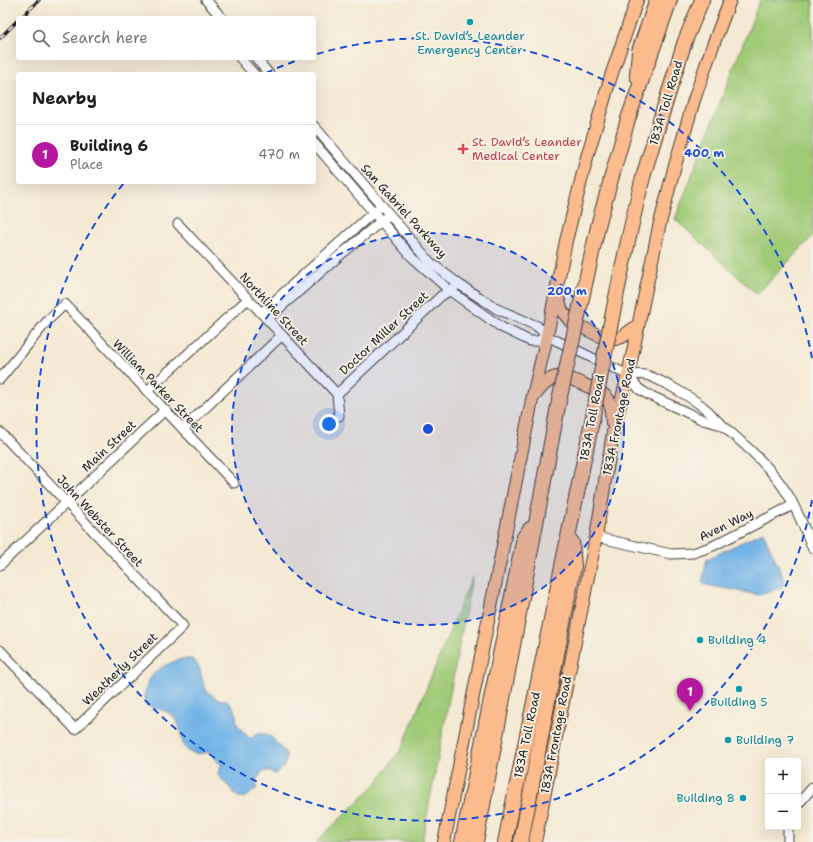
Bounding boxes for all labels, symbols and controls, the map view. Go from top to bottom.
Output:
search box [16,16,316,60]
marker: St. David’s Leander Emergency Center [465,17,475,27]
icon: search [30,27,52,49]
text: Search here [62,28,148,48]
place label: St. David’s Leander Emergency Center [415,28,525,58]
street label: 183A Toll Road [645,58,687,147]
text: Nearby [32,87,97,109]
place label: St. David’s Leander Medical Center [472,134,582,164]
text: Building 6 [70,136,148,156]
marker: St. David’s Leander Medical Center [457,143,469,155]
text: 400 m [684,145,724,161]
text: 1 [42,146,48,163]
text: 470 m [258,146,300,163]
text: Place [70,156,103,173]
street label: San Gabriel Parkway [357,160,451,262]
street label: Northline Street [236,269,312,349]
text: 200 m [547,283,587,299]
street label: Doctor Miller Street [336,288,432,378]
street label: William Parker Street [109,336,207,436]
street label: 183A Frontage Road [599,356,639,477]
street label: 183A Toll Road [576,373,608,463]
your location [319,414,339,434]
street label: Main Street [78,417,140,475]
centre of rings [421,422,435,436]
street label: John Webster Street [53,472,147,570]
street label: Aven Way [696,505,756,545]
street label: Weatherly Street [79,629,161,709]
place label: Building 4 [708,632,766,648]
marker: Building 4 [695,635,705,645]
street label: 183A Frontage Road [537,674,575,795]
pin: 1 [677,678,703,711]
marker: Building 5 [734,684,744,694]
street label: 183A Toll Road [510,690,544,780]
place label: Building 5 [710,694,768,710]
place label: Building 7 [736,732,794,748]
marker: Building 7 [723,735,733,745]
map controls [765,758,801,830]
button: + [765,758,801,794]
place label: Building 8 [677,790,735,806]
marker: Building 8 [738,793,748,803]
button: − [765,794,801,830]

